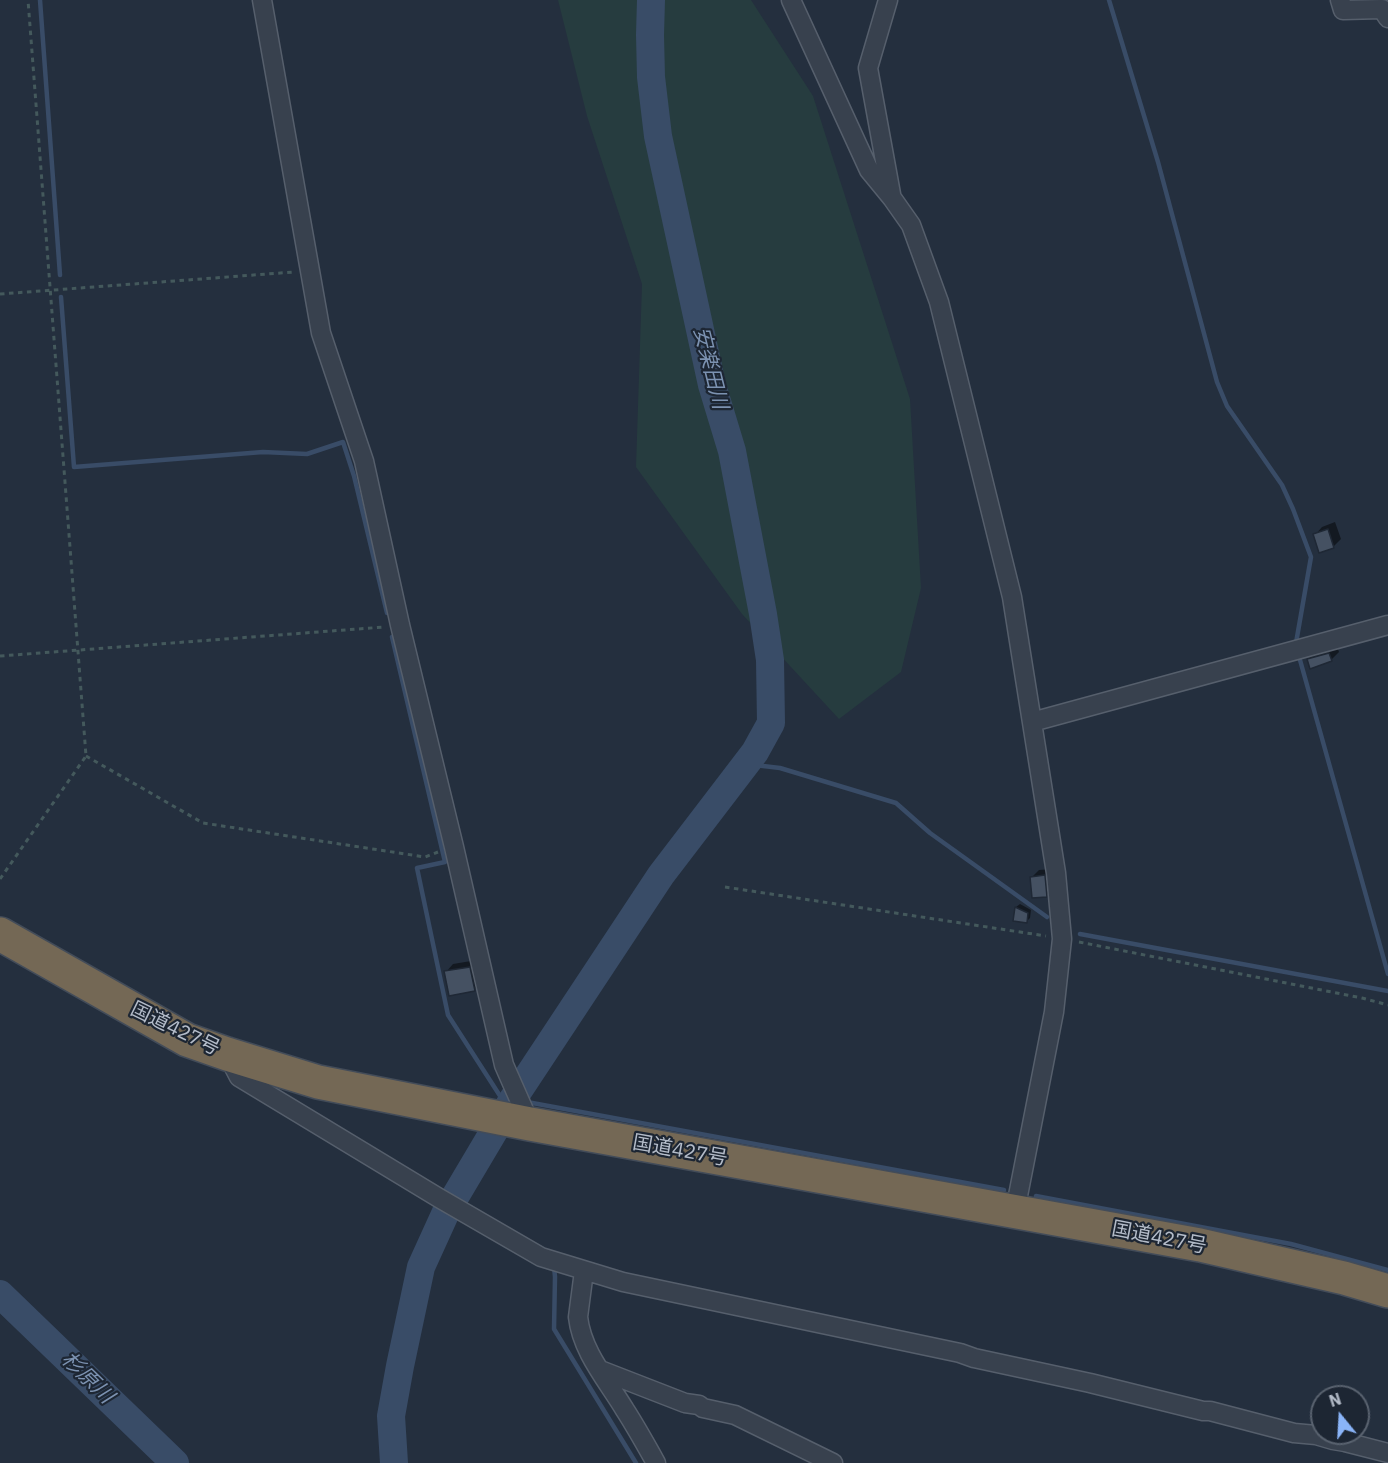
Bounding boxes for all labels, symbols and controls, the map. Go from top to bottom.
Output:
water label: 安楽田川 [688,324,732,412]
street label: 国道427号 [127,997,223,1061]
street label: 国道427号 [631,1131,729,1171]
street label: 国道427号 [1110,1217,1208,1259]
water label: 杉原川 [56,1347,118,1409]
north arrow [1310,1385,1370,1445]
text: N [1326,1388,1344,1411]

